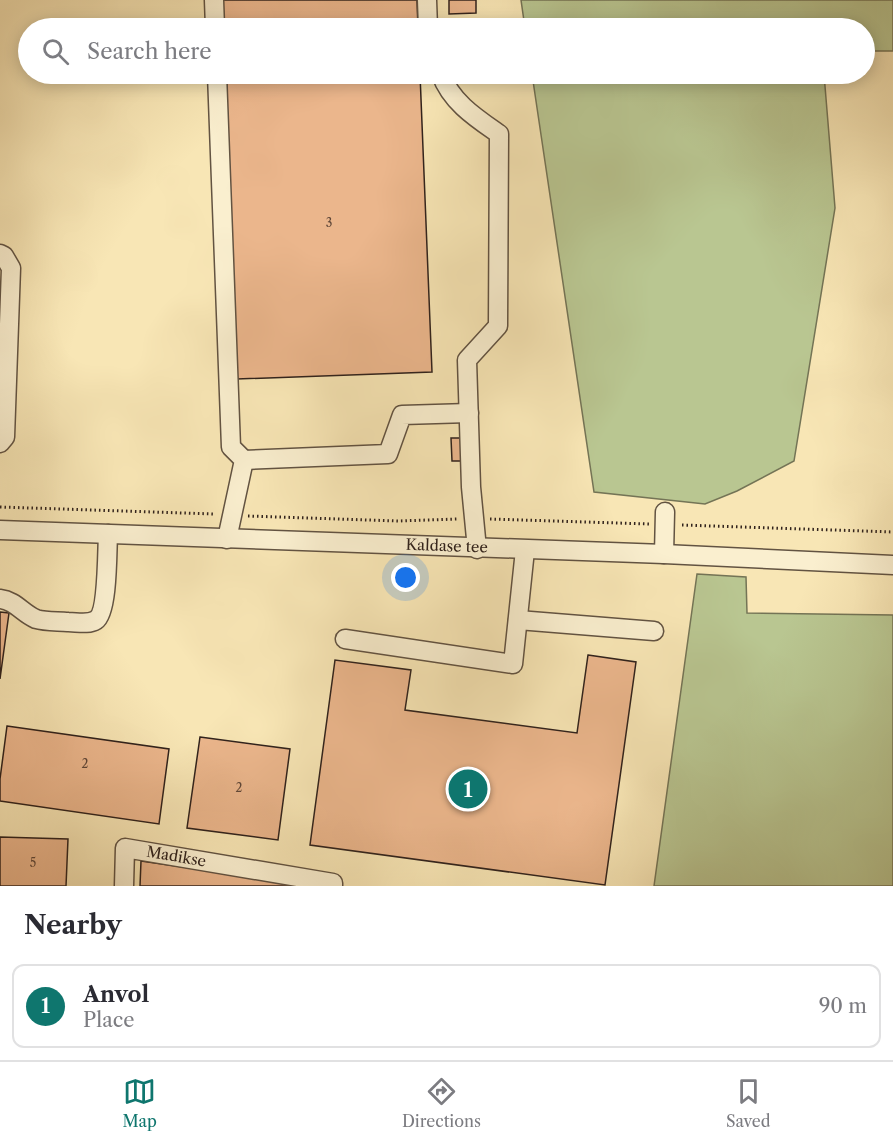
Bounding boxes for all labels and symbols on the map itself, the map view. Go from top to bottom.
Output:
house number: 3 [326,215,332,230]
street label: Kaldase tee [405,535,488,557]
your location [391,563,420,592]
house number: 2 [82,756,89,771]
pin: 1 [448,766,488,812]
house number: 2 [236,780,243,795]
street label: Madikse [145,842,208,871]
house number: 5 [30,855,36,870]

